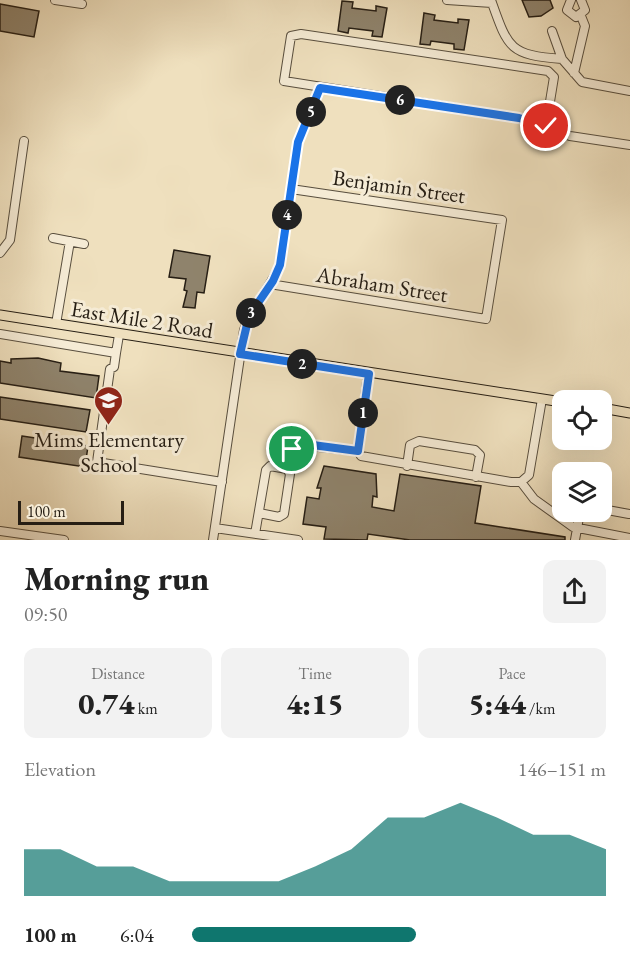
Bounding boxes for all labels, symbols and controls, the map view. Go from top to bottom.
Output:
pin: 6 [385,85,415,115]
text: 6 [396,89,404,110]
pin: 5 [296,97,326,127]
pin [520,100,571,151]
text: 5 [307,101,315,122]
icon: check [529,109,562,142]
street label: Benjamin Street [331,163,467,210]
pin: 4 [272,200,302,230]
text: 4 [283,204,291,225]
street label: Abraham Street [313,260,450,309]
street label: East Mile 2 Road [69,294,216,345]
pin: 3 [236,298,266,328]
text: 3 [247,302,255,323]
pin: 2 [287,349,317,379]
text: 2 [298,353,306,374]
school or university icon: Mims Elementary School [93,384,125,426]
map controls [552,390,612,522]
button: locate [552,390,612,450]
pin: 1 [348,398,378,428]
text: 1 [359,402,367,423]
pin [266,423,317,474]
place label: Mims Elementary School [34,425,184,479]
icon: arrive [275,432,308,465]
button: layers [552,462,612,522]
scale bar [18,498,124,526]
text: 100 m [27,501,66,522]
text: Morning run [24,557,209,600]
button: share [543,560,606,623]
text: 09:50 [24,601,67,627]
text: Distance [91,663,145,684]
text: Time [298,663,332,684]
text: Pace [499,663,525,684]
text: 0.74 [78,684,134,723]
text: 4:15 [286,684,344,723]
text: 5:44 [469,684,526,723]
text: km [134,698,158,719]
text: /km [526,698,555,719]
text: Elevation [24,756,96,782]
text: 146–151 m [518,756,606,782]
text: 100 m [24,922,77,948]
text: 6:04 [120,922,154,948]

